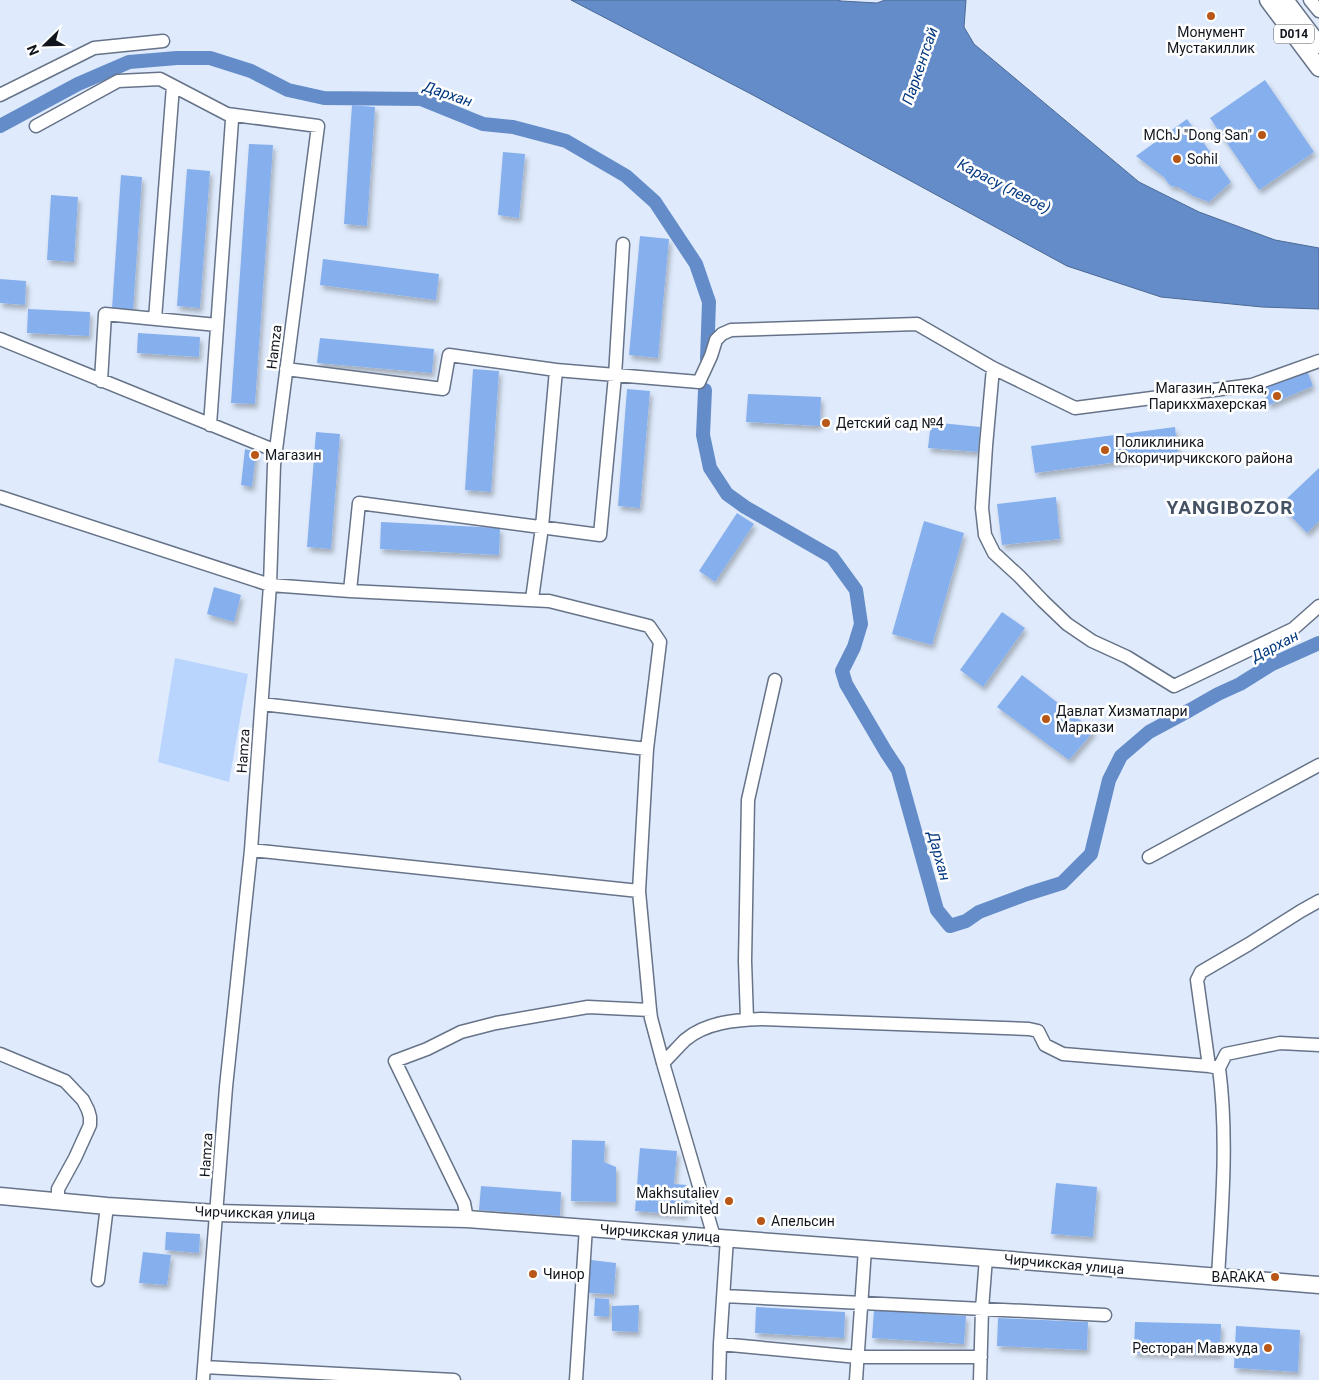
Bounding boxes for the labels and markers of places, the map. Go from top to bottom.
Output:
marker: Монумент Мустакиллик [1205,10,1217,22]
place label: Монумент Мустакиллик [1167,24,1255,56]
place label: MChJ "Dong San" [1144,127,1252,143]
marker: MChJ "Dong San" [1256,129,1268,141]
place label: Sohil [1187,151,1218,167]
marker: Sohil [1171,153,1183,165]
place label: Магазин, Аптека, Парикхмахерская [1149,380,1267,412]
marker: Магазин, Аптека, Парикхмахерская [1271,390,1283,402]
place label: Детский сад №4 [836,415,944,431]
marker: Детский сад №4 [820,417,832,429]
place label: Поликлиника Юкоричирчикского района [1115,434,1293,466]
marker: Поликлиника Юкоричирчикского района [1099,444,1111,456]
place label: Магазин [265,447,322,463]
marker: Магазин [249,449,261,461]
place label: Давлат Хизматлари Маркази [1056,703,1188,735]
marker: Давлат Хизматлари Маркази [1040,713,1052,725]
place label: Makhsutaliev Unlimited [636,1185,719,1217]
marker: Makhsutaliev Unlimited [723,1195,735,1207]
place label: Апельсин [771,1213,835,1229]
marker: Апельсин [755,1215,767,1227]
place label: Чинор [543,1266,585,1282]
marker: Чинор [527,1268,539,1280]
place label: BARAKA [1211,1269,1265,1285]
marker: BARAKA [1269,1271,1281,1283]
place label: Ресторан Мавжуда [1132,1340,1258,1356]
marker: Ресторан Мавжуда [1262,1342,1274,1354]

